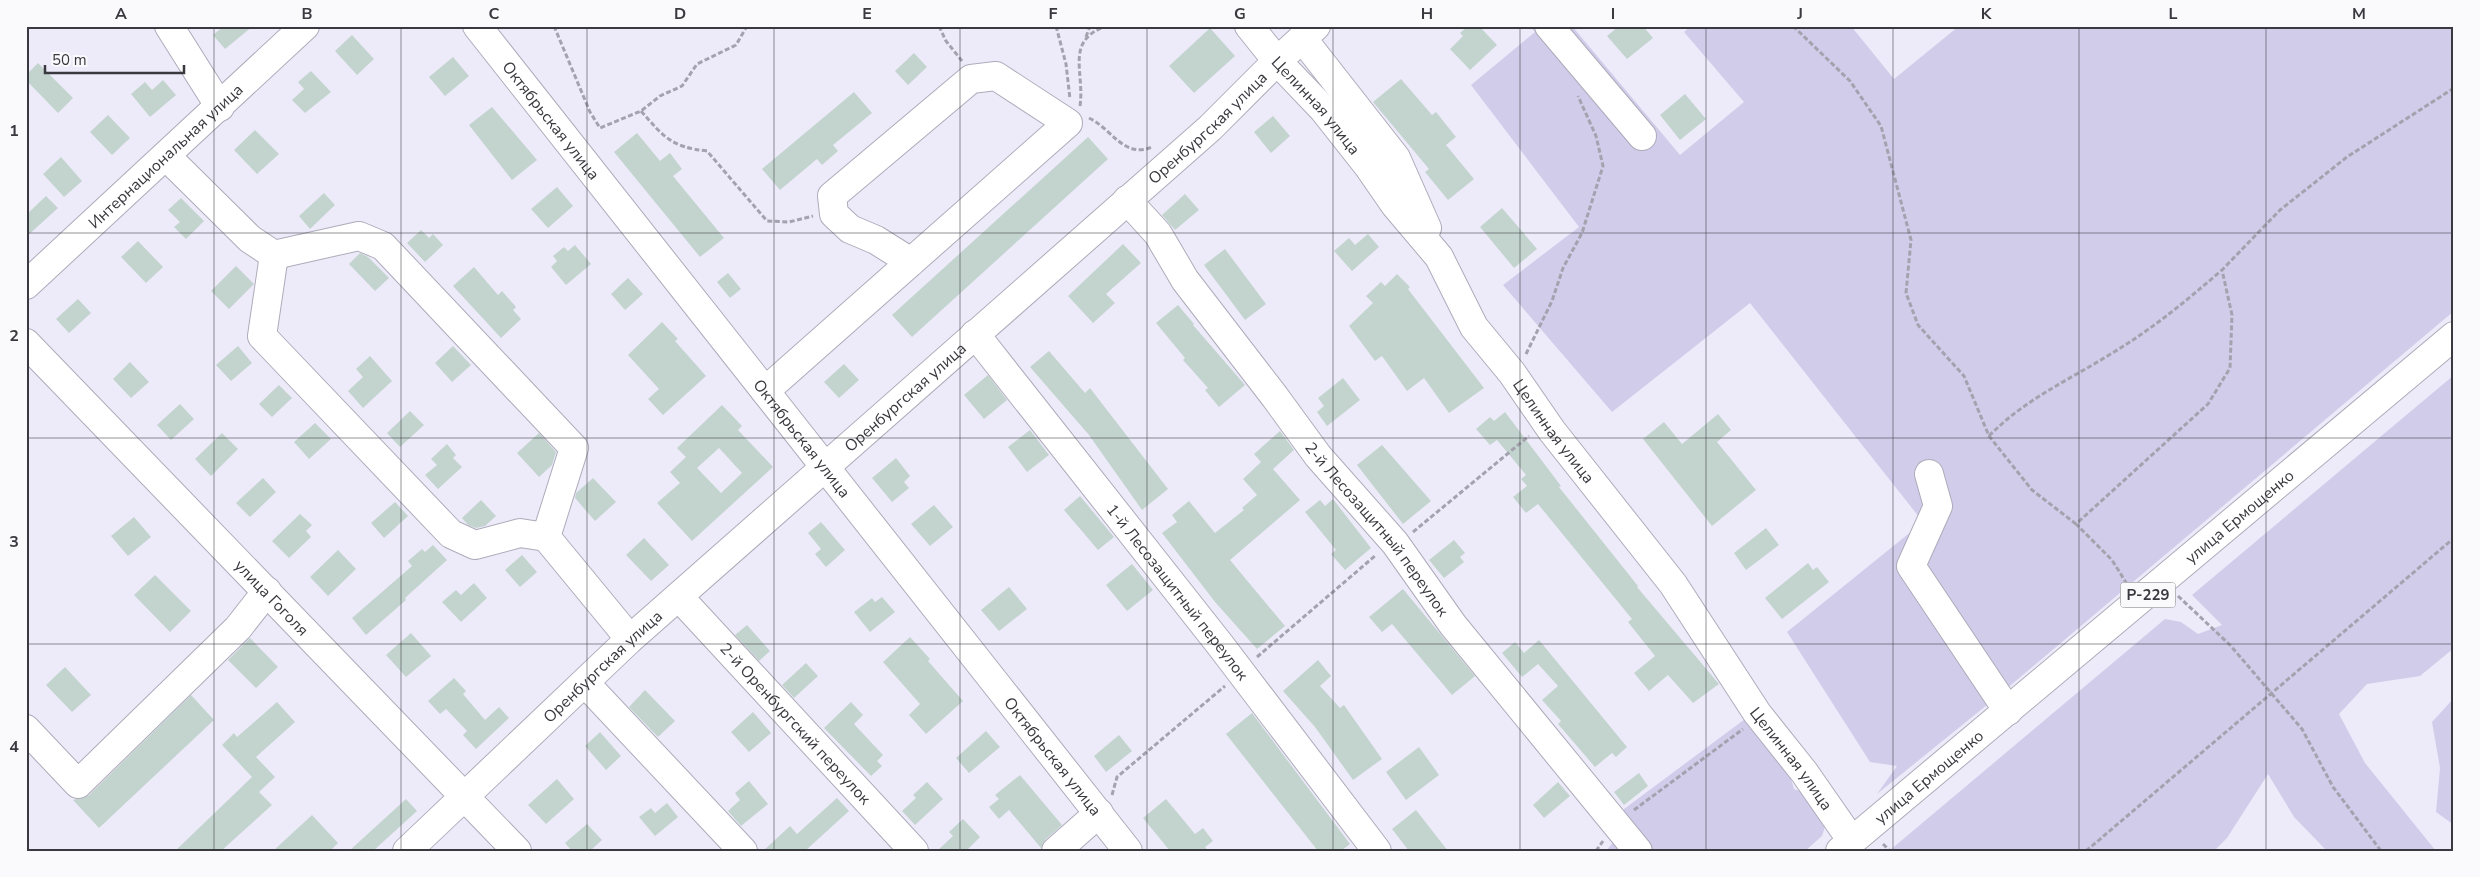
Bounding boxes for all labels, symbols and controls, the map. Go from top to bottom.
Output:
text: A [115,3,127,25]
text: B [301,3,313,25]
text: C [489,3,500,25]
text: D [674,3,686,25]
text: E [862,3,872,25]
text: F [1049,3,1058,25]
text: G [1234,3,1246,25]
text: H [1421,3,1433,25]
text: I [1611,3,1615,25]
text: J [1796,3,1803,25]
text: K [1981,3,1993,25]
text: L [2169,3,2178,25]
text: M [2352,3,2366,25]
scale bar [45,42,184,74]
text: 50 m [52,50,87,70]
street label: Целинная улица [1266,52,1365,160]
street label: Октябрьская улица [497,57,604,185]
street label: Оренбургская улица [1144,67,1272,190]
street label: Интернациональная улица [84,79,248,234]
text: 1 [9,120,19,142]
text: 2 [9,325,19,347]
street label: Оренбургская улица [840,338,971,457]
street label: Октябрьская улица [748,375,855,503]
street label: Целинная улица [1507,375,1599,488]
street label: 2-й Лесозащитный переулок [1299,438,1454,622]
street label: улица Ермощенко [2181,465,2299,569]
street label: 1-й Лесозащитный переулок [1101,500,1254,686]
text: 3 [9,531,19,553]
street label: улица Гоголя [229,555,313,641]
road number: Р-229 [2120,582,2176,608]
street label: Оренбургская улица [539,606,667,728]
street label: 2-й Оренбургский переулок [715,638,876,810]
street label: Октябрьская улица [999,693,1106,821]
street label: Целинная улица [1744,703,1837,815]
street label: улица Ермощенко [1870,725,1989,829]
text: 4 [9,736,19,758]

